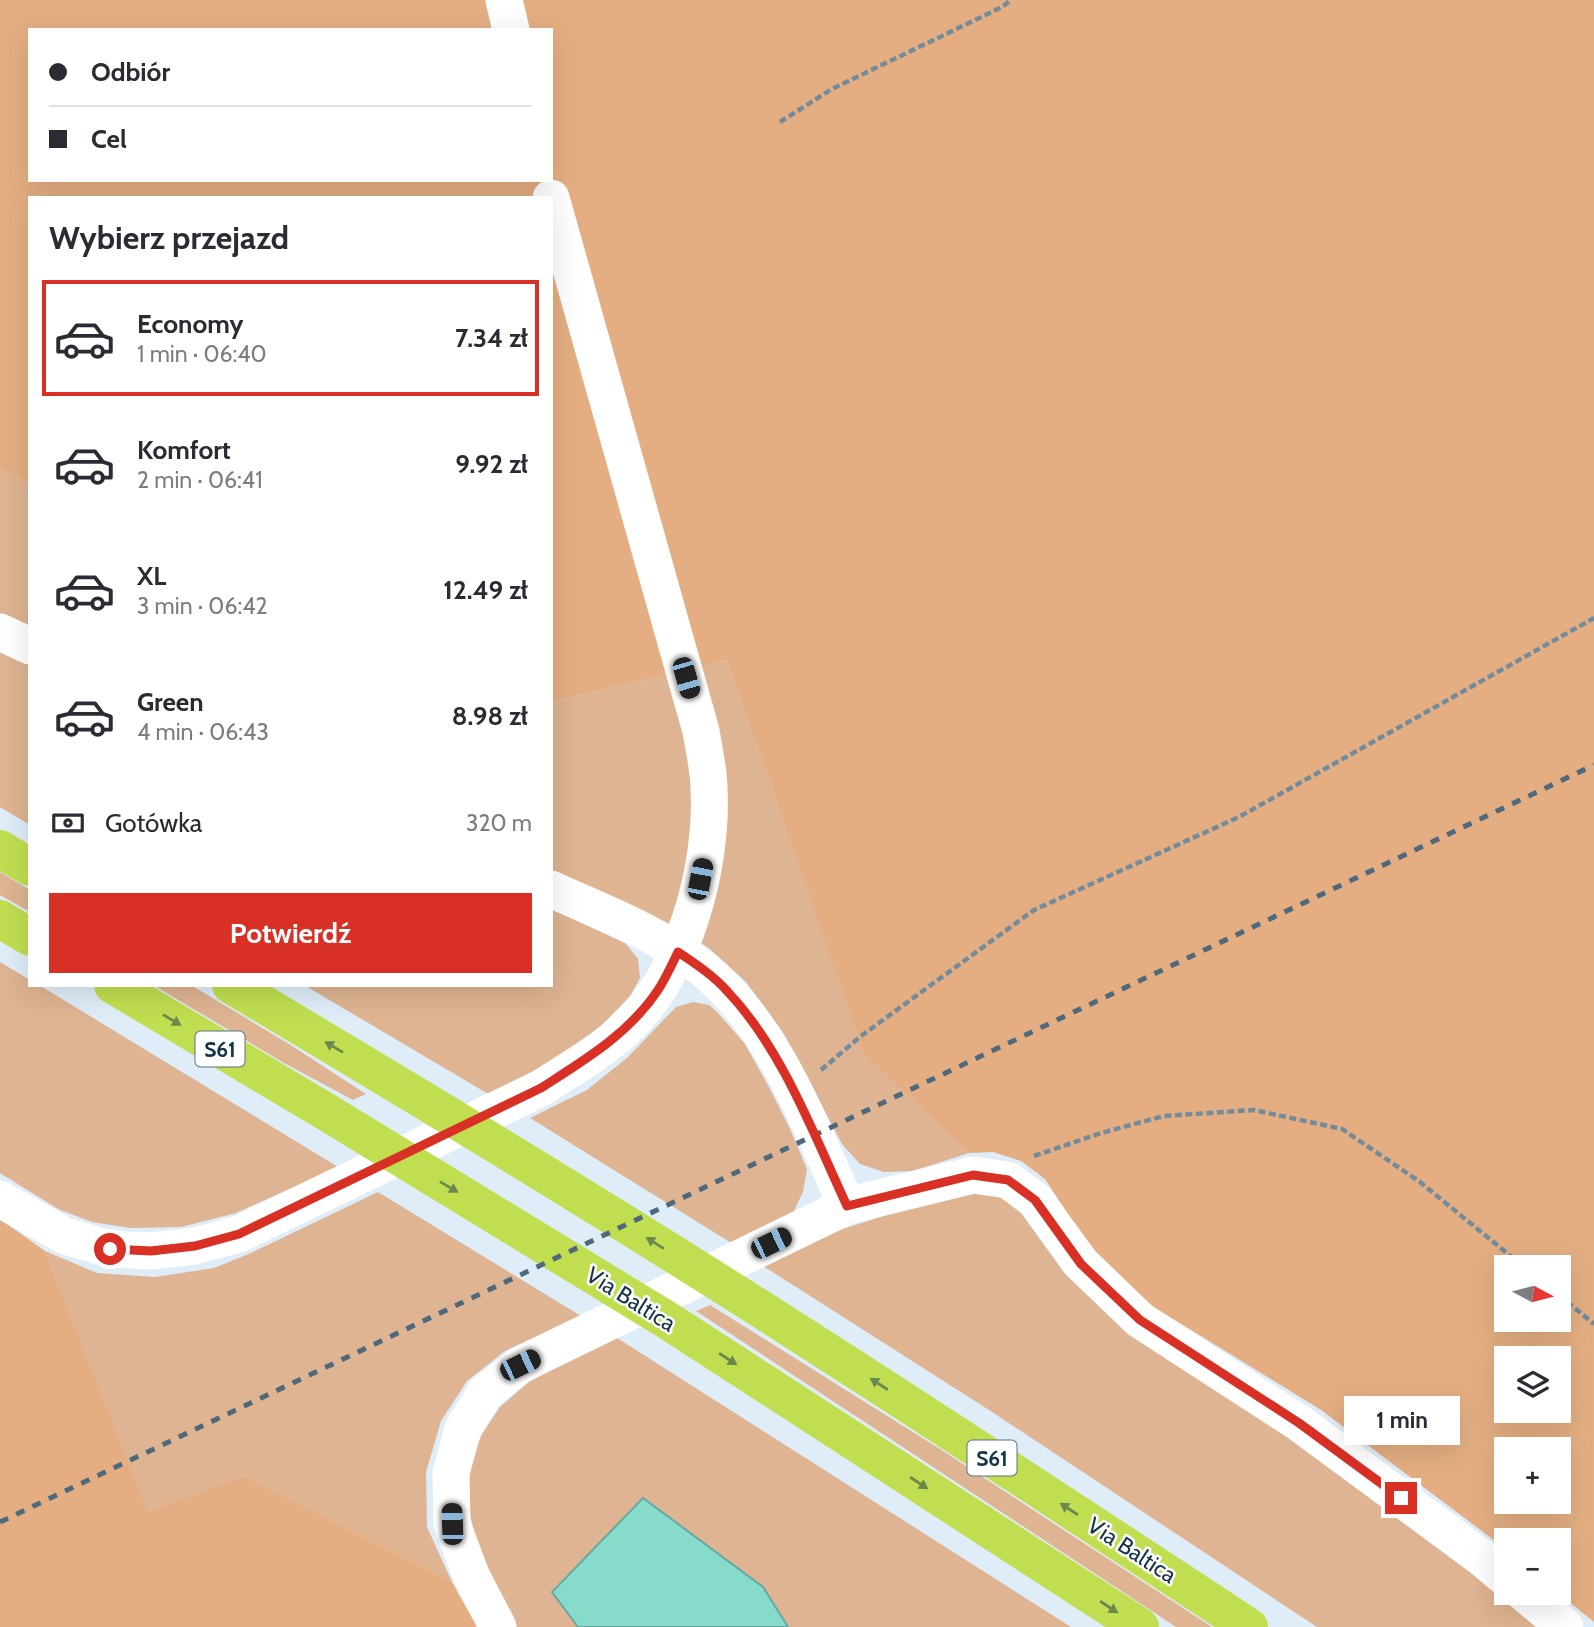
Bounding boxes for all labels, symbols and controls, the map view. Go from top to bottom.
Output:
text: Odbiór [91,56,170,88]
text: Cel [91,123,127,155]
text: Wybierz przejazd [49,218,289,257]
icon: car [53,307,116,370]
text: Economy [137,308,243,340]
text: 7.34 zł [455,322,528,354]
text: 1 min · 06:40 [137,340,267,368]
icon: car [53,433,116,496]
text: Komfort [137,434,231,466]
text: 9.92 zł [455,448,528,480]
text: 2 min · 06:41 [137,466,263,494]
icon: car [53,559,116,622]
text: XL [137,560,166,592]
text: 12.49 zł [443,574,528,606]
text: 3 min · 06:42 [137,592,268,620]
car [671,655,702,701]
icon: car [53,685,116,748]
text: Green [137,686,204,718]
text: 8.98 zł [452,700,528,732]
text: 4 min · 06:43 [137,718,269,746]
icon: cash [49,804,87,842]
text: Gotówka [105,807,202,839]
text: 320 m [466,809,532,837]
car [686,856,715,902]
button: Potwierdź [49,893,532,973]
one-way arrow [162,1014,181,1027]
road number: S61 [196,1032,244,1066]
one-way arrow [325,1040,344,1053]
one-way arrow [439,1181,458,1194]
car [748,1224,795,1262]
route start [94,1233,126,1265]
one-way arrow [645,1237,664,1250]
north arrow [1494,1255,1572,1332]
map controls [1494,1255,1571,1605]
street label: Via Baltica [581,1261,681,1337]
car [497,1346,544,1384]
button: layers [1494,1346,1571,1423]
one-way arrow [718,1353,737,1366]
one-way arrow [869,1378,888,1391]
callout: 1 min [1343,1396,1459,1446]
text: 1 min [1376,1406,1428,1434]
button: + [1494,1437,1571,1514]
road number: S61 [968,1440,1016,1476]
one-way arrow [909,1476,928,1489]
route end [1385,1482,1417,1514]
one-way arrow [1059,1502,1079,1515]
car [441,1503,464,1545]
street label: Via Baltica [1082,1511,1182,1589]
button: − [1494,1528,1571,1605]
one-way arrow [1100,1600,1118,1614]

